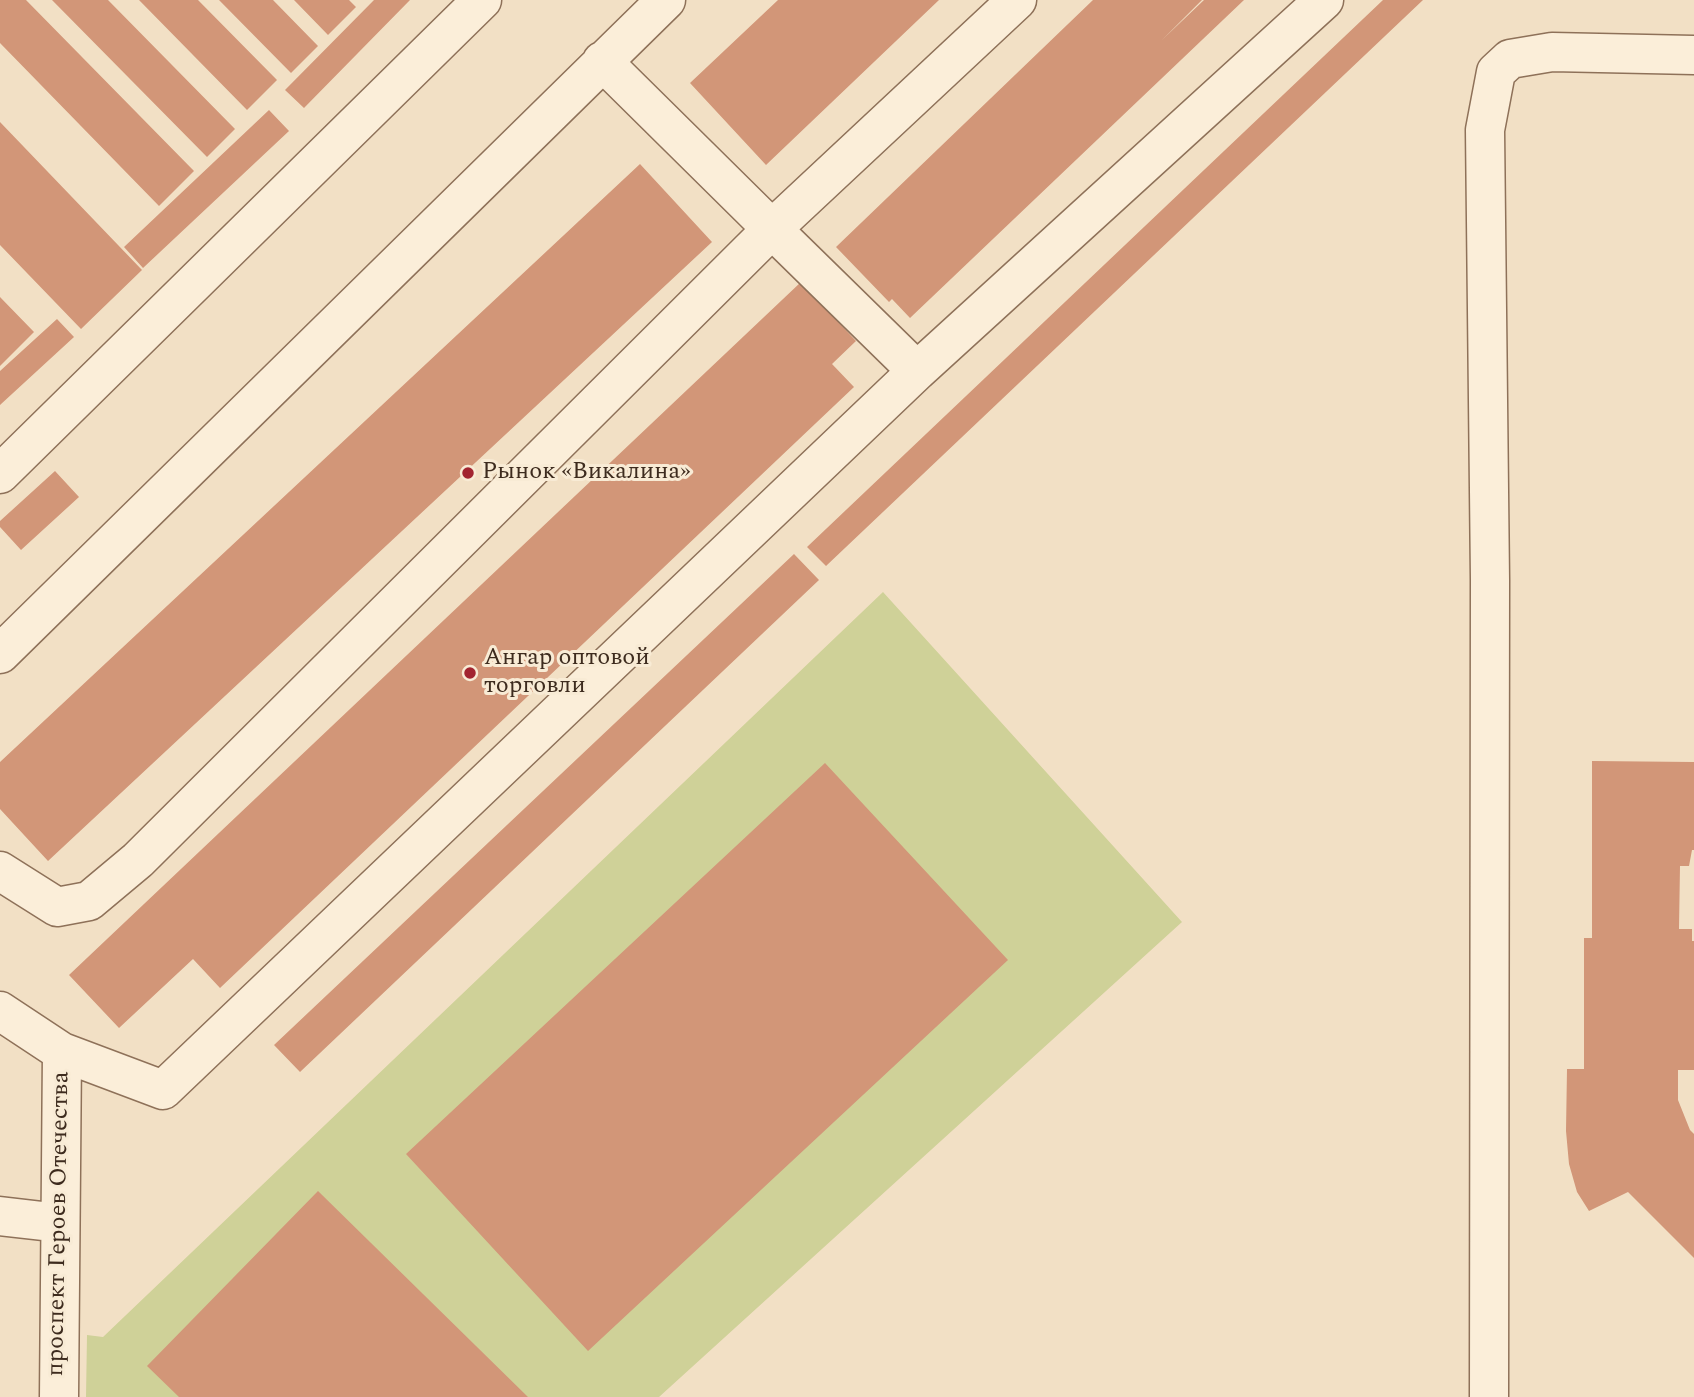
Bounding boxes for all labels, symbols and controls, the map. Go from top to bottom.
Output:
place label: Рынок «Викалина» [482,459,690,487]
marker: Рынок «Викалина» [460,465,476,481]
place label: Ангар оптовой торговли [484,645,650,701]
marker: Ангар оптовой торговли [462,665,478,681]
street label: проспект Героев Отечества [43,1071,77,1377]

